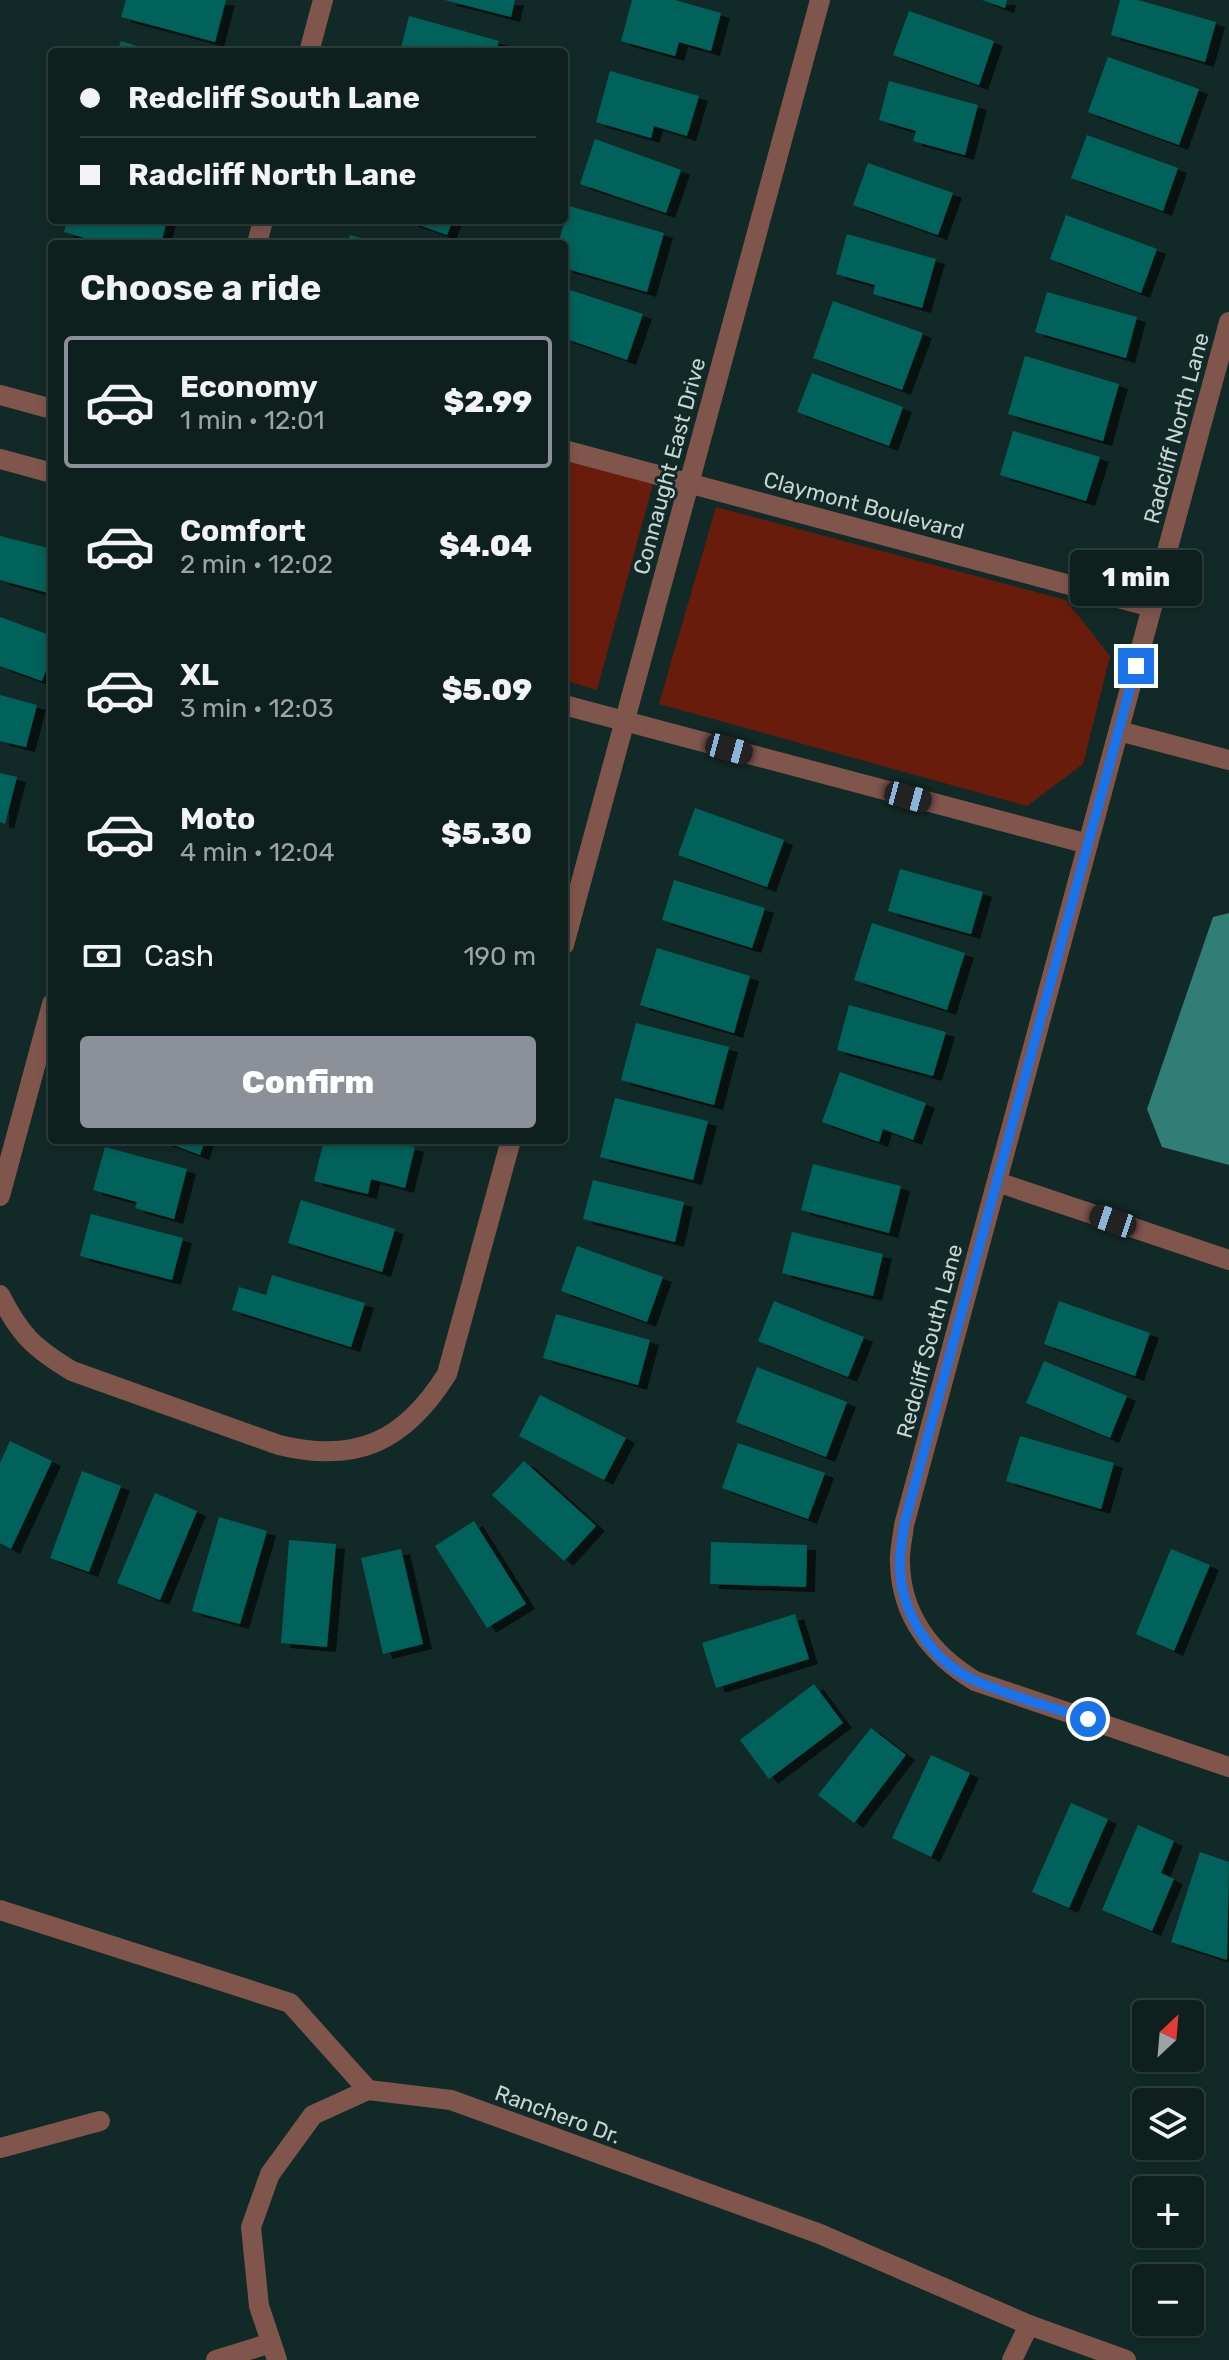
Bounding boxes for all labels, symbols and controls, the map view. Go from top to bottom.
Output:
text: Redcliff South Lane [128,80,420,116]
text: Radcliff North Lane [128,157,416,193]
text: Choose a ride [80,266,321,309]
street label: Radcliff North Lane [1138,330,1215,526]
street label: Connaught East Drive [628,355,711,577]
icon: car [84,366,156,438]
text: Economy [180,369,318,405]
text: $2.99 [444,384,532,420]
text: 1 min · 12:01 [180,405,325,436]
street label: Claymont Boulevard [761,466,967,545]
icon: car [84,510,156,582]
text: Comfort [180,513,306,549]
text: $4.04 [439,528,532,564]
text: 2 min · 12:02 [180,549,333,580]
callout: 1 min [1070,550,1202,606]
text: 1 min [1102,562,1170,593]
route end [1118,648,1154,684]
icon: car [84,654,156,726]
text: XL [180,657,219,693]
text: $5.09 [442,672,532,708]
text: 3 min · 12:03 [180,693,334,724]
car [703,731,755,767]
car [882,779,934,815]
icon: car [84,798,156,870]
text: Moto [180,801,255,837]
text: $5.30 [441,816,532,852]
text: 4 min · 12:04 [180,837,335,868]
icon: cash [80,934,124,978]
text: Cash [144,938,214,974]
text: 190 m [463,941,536,972]
button: Confirm [80,1036,536,1128]
car [1086,1202,1140,1240]
street label: Redcliff South Lane [891,1241,968,1441]
route start [1070,1701,1106,1737]
north arrow [1132,2000,1204,2072]
map controls [1132,2000,1204,2336]
street label: Ranchero Dr. [491,2079,624,2150]
button: layers [1132,2088,1204,2160]
button: + [1132,2176,1204,2248]
button: − [1132,2264,1204,2336]

